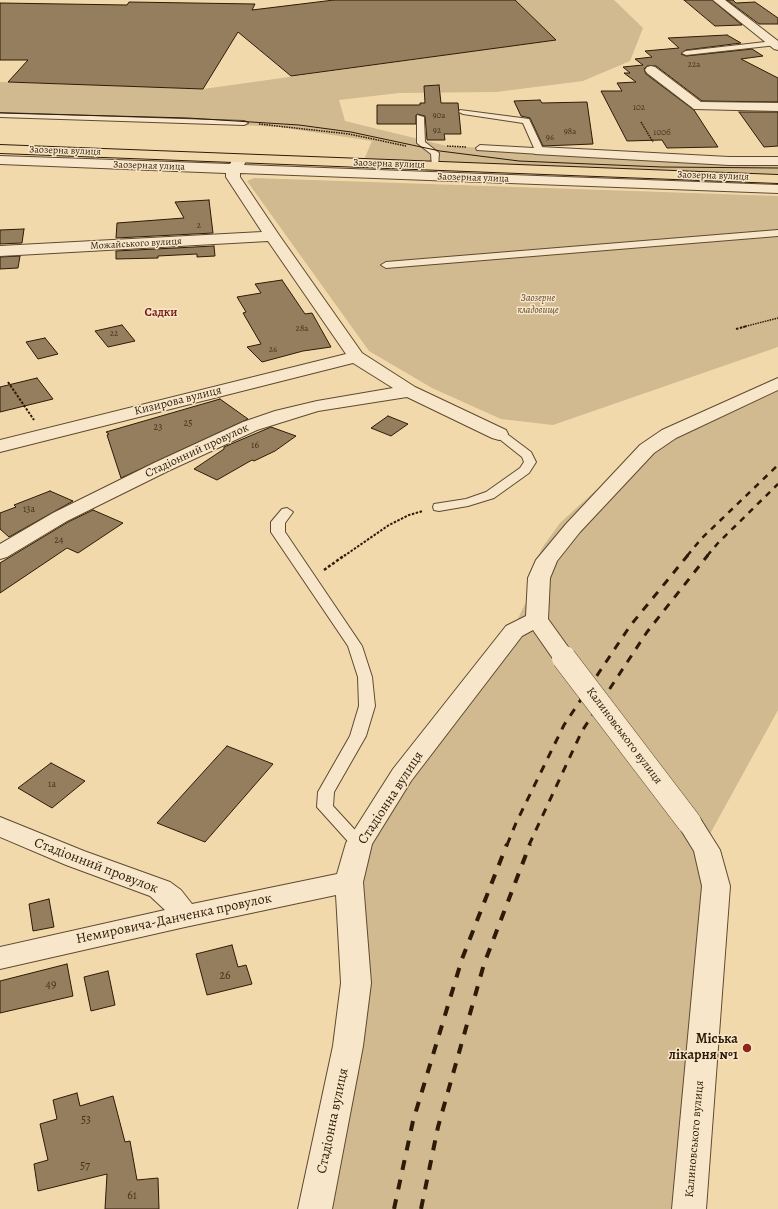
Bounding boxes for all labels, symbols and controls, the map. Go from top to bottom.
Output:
house number: 22а [688,60,700,70]
house number: 102 [633,103,645,113]
house number: 90а [432,111,446,121]
house number: 92 [433,126,441,136]
house number: 98а [564,127,576,137]
house number: 100б [653,128,671,138]
house number: 96 [546,133,554,143]
street label: Заозерна вулиця [29,144,101,158]
street label: Заозерна вулиця [353,157,425,171]
street label: Заозерная улица [113,159,185,173]
street label: Заозерна вулиця [677,169,749,183]
street label: Заозерная улица [437,171,509,185]
house number: 2 [197,221,201,231]
street label: Можайського вулиця [90,236,182,252]
park label: Заозерне кладовище [517,293,559,316]
district label: Садки [145,306,177,320]
house number: 28а [296,324,308,334]
house number: 22 [110,329,118,339]
house number: 26 [269,345,277,355]
street label: Кизирова вулиця [133,383,223,419]
house number: 25 [183,418,193,430]
street label: Стадіонний провулок [143,421,251,481]
house number: 23 [154,422,162,434]
house number: 16 [251,440,259,452]
house number: 13а [23,504,35,516]
house number: 24 [54,535,64,547]
street label: Калиновського вулиця [583,685,665,787]
street label: Стадіонна вулиця [355,748,427,848]
house number: 1а [48,779,56,791]
street label: Стадіонний провулок [32,835,160,897]
street label: Немировича-Данченка провулок [75,890,273,948]
house number: 26 [219,969,231,983]
house number: 49 [46,978,56,992]
place label: Міська лікарня №1 [669,1032,738,1064]
marker: Міська лікарня №1 [741,1042,753,1054]
street label: Стадіонна вулиця [314,1067,352,1175]
street label: Калиновського вулиця [683,1080,707,1198]
house number: 53 [81,1113,91,1127]
house number: 57 [80,1159,90,1173]
house number: 61 [127,1189,137,1203]

